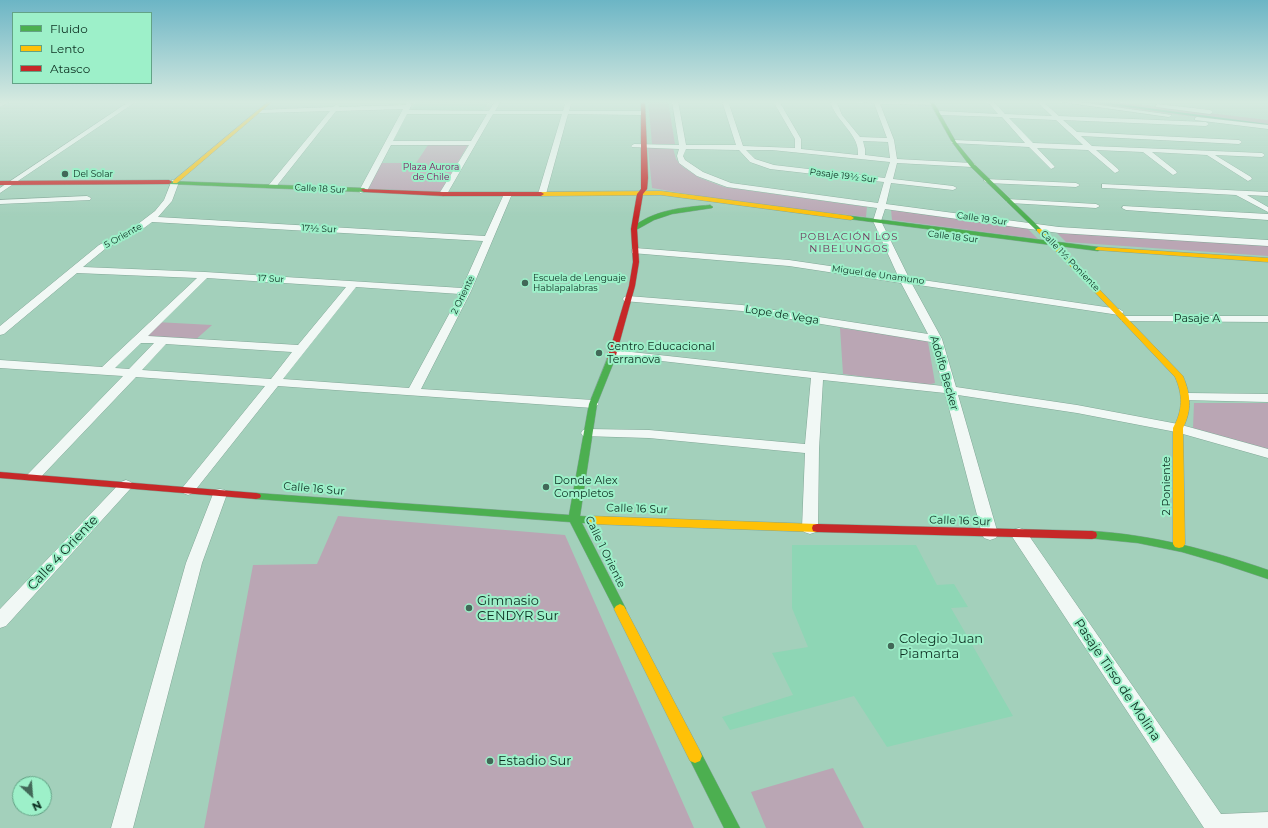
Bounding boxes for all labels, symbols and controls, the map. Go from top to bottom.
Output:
legend [12,12,152,84]
text: Fluido [50,21,88,36]
text: Lento [50,41,85,56]
text: Atasco [50,61,90,76]
park label: Plaza Aurora de Chile [403,162,459,183]
street label: Pasaje 19½ Sur [809,167,877,185]
marker: Del Solar [60,169,70,179]
place label: Del Solar [73,169,113,179]
street label: Calle 18 Sur [294,182,346,196]
street label: Calle 19 Sur [956,210,1008,228]
street label: 5 Oriente [102,221,144,251]
street label: 17½ Sur [301,223,337,235]
street label: Calle 1½ Poniente [1038,228,1102,294]
street label: Calle 18 Sur [927,229,979,245]
district label: POBLACIÓN LOS NIBELUNGOS [800,231,898,254]
street label: Miguel de Unamuno [831,263,925,287]
street label: 17 Sur [258,273,284,285]
place label: Escuela de Lenguaje Hablapalabras [533,273,626,294]
street label: 2 Oriente [449,274,477,316]
marker: Escuela de Lenguaje Hablapalabras [520,278,530,288]
street label: Lope de Vega [744,303,820,327]
street label: Pasaje A [1174,312,1220,326]
street label: Adolfo Becker [927,334,961,412]
place label: Centro Educacional Terranova [607,340,715,366]
marker: Centro Educacional Terranova [594,348,604,358]
street label: 2 Poniente [1160,456,1174,516]
place label: Donde Alex Completos [554,474,618,500]
street label: Calle 16 Sur [283,480,345,498]
marker: Donde Alex Completos [541,482,551,492]
street label: Calle 16 Sur [606,501,668,517]
street label: Calle 4 Oriente [25,513,101,593]
street label: Calle 16 Sur [929,513,991,529]
street label: Calle 1 Oriente [582,514,628,590]
place label: Gimnasio CENDYR Sur [477,593,559,624]
marker: Gimnasio CENDYR Sur [464,603,474,613]
street label: Pasaje Tirso de Molina [1070,616,1164,744]
place label: Colegio Juan Piamarta [899,631,983,662]
marker: Colegio Juan Piamarta [886,641,896,651]
place label: Estadio Sur [498,753,571,769]
marker: Estadio Sur [485,756,495,766]
north arrow [12,776,52,816]
text: N [30,798,44,814]

